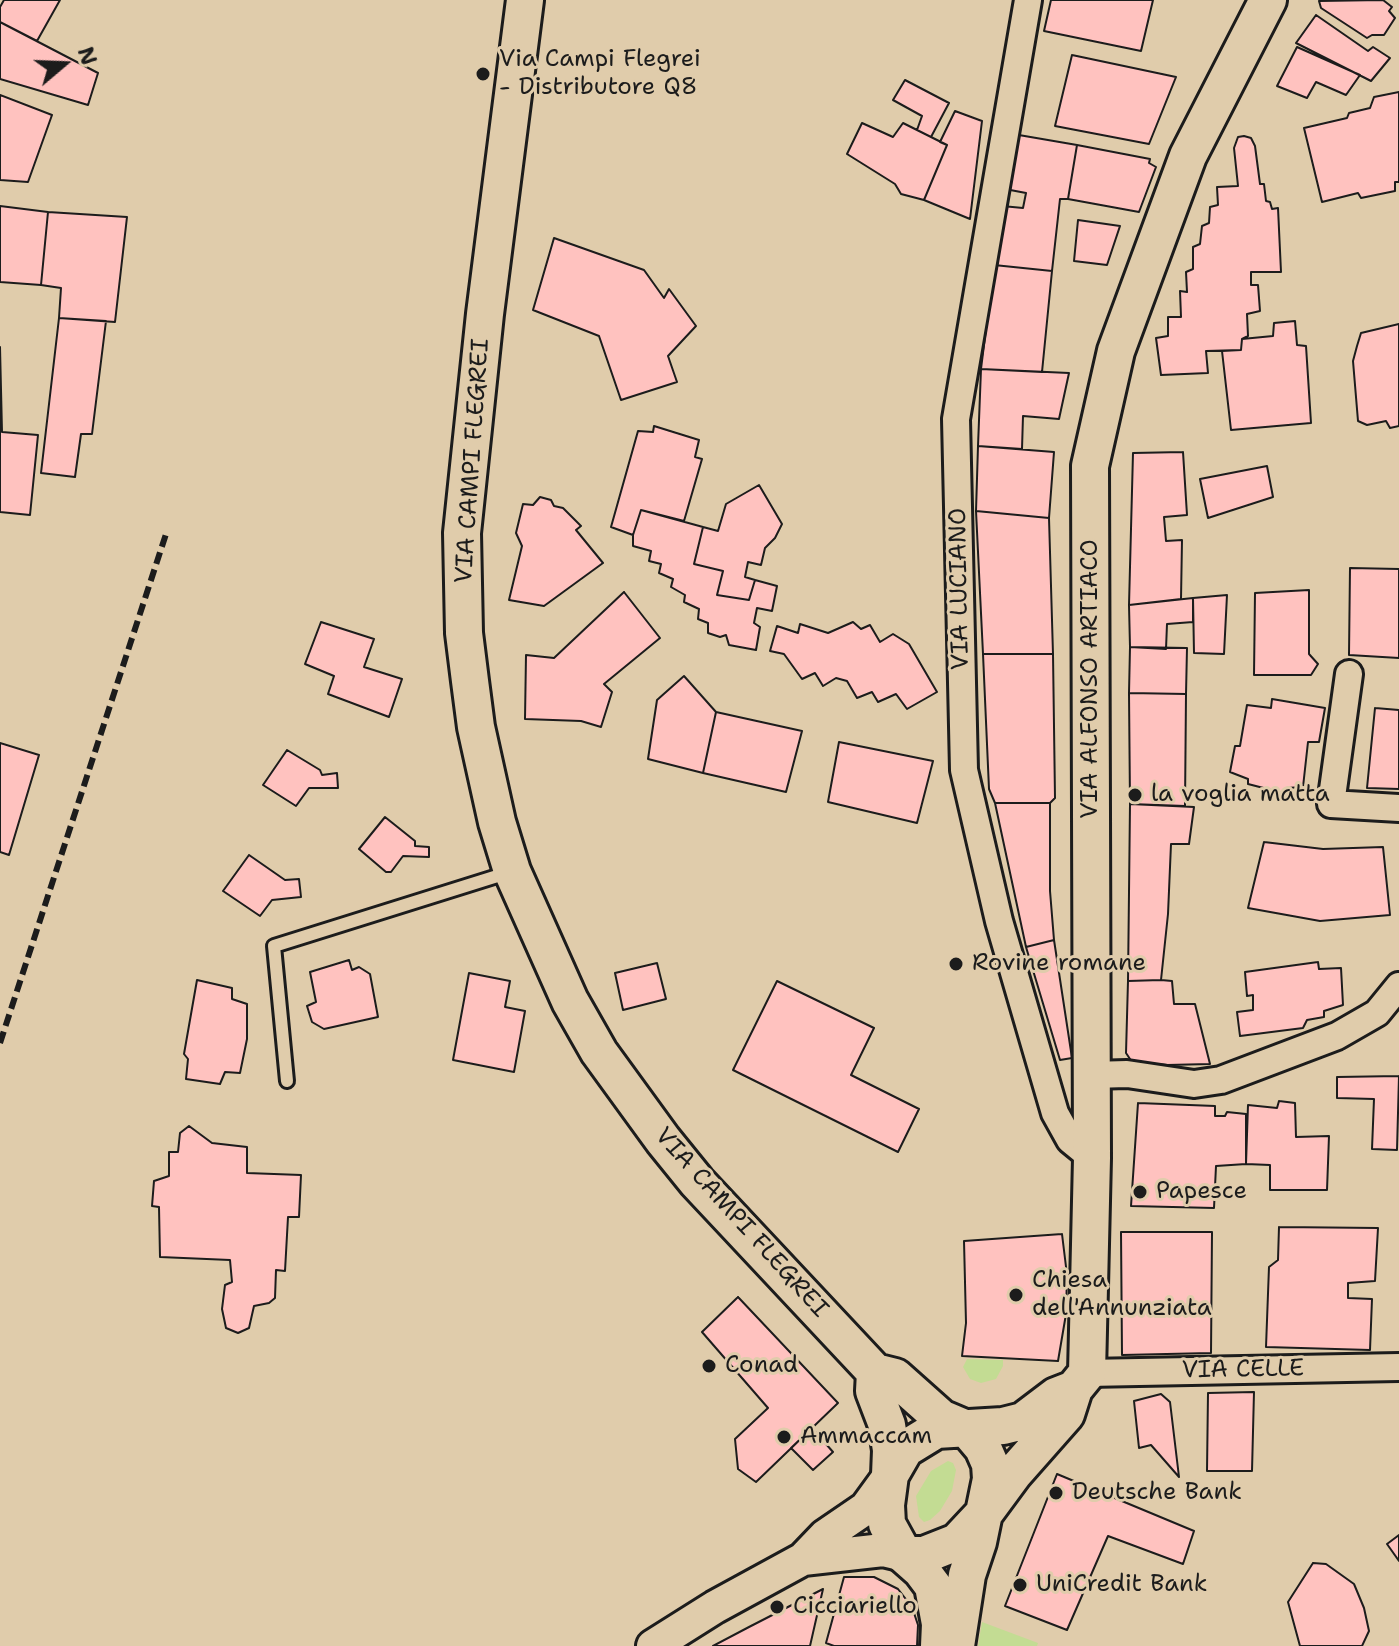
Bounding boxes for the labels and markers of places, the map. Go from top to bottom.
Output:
place label: Via Campi Flegrei - Distributore Q8 [499,46,701,102]
marker: Via Campi Flegrei - Distributore Q8 [474,65,492,83]
place label: la voglia matta [1151,781,1330,809]
marker: la voglia matta [1126,786,1144,804]
place label: Rovine romane [972,950,1146,978]
marker: Rovine romane [947,955,965,973]
place label: Papesce [1156,1178,1247,1206]
marker: Papesce [1131,1183,1149,1201]
place label: Chiesa dell'Annunziata [1032,1267,1212,1323]
marker: Chiesa dell'Annunziata [1007,1286,1025,1304]
place label: Conad [725,1352,798,1380]
marker: Conad [700,1357,718,1375]
place label: Ammaccam [800,1423,932,1451]
marker: Ammaccam [775,1428,793,1446]
place label: Deutsche Bank [1072,1479,1242,1507]
marker: Deutsche Bank [1047,1484,1065,1502]
place label: UniCredit Bank [1036,1571,1208,1599]
marker: UniCredit Bank [1011,1576,1029,1594]
place label: Cicciariello [793,1593,917,1621]
marker: Cicciariello [768,1598,786,1616]

